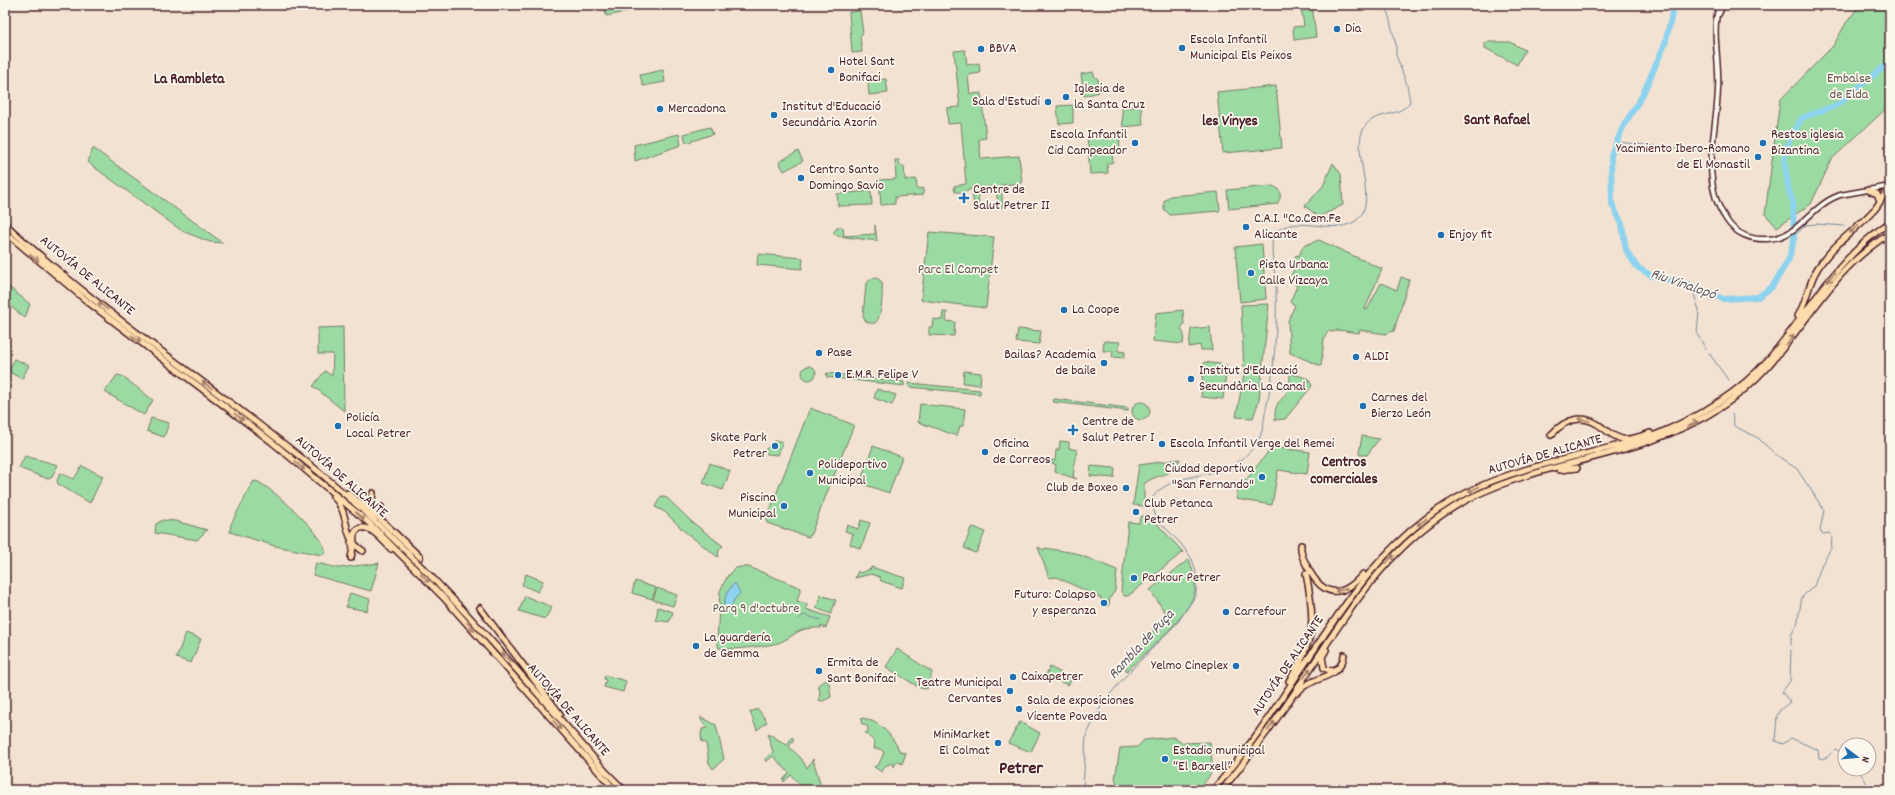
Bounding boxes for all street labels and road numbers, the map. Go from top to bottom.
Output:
street label: AUTOVÍA DE ALICANTE [35,231,139,321]
street label: AUTOVÍA DE ALICANTE [1486,429,1605,481]
street label: AUTOVÍA DE ALICANTE [290,431,392,523]
street label: AUTOVÍA DE ALICANTE [1247,611,1329,720]
street label: AUTOVÍA DE ALICANTE [522,659,614,761]

